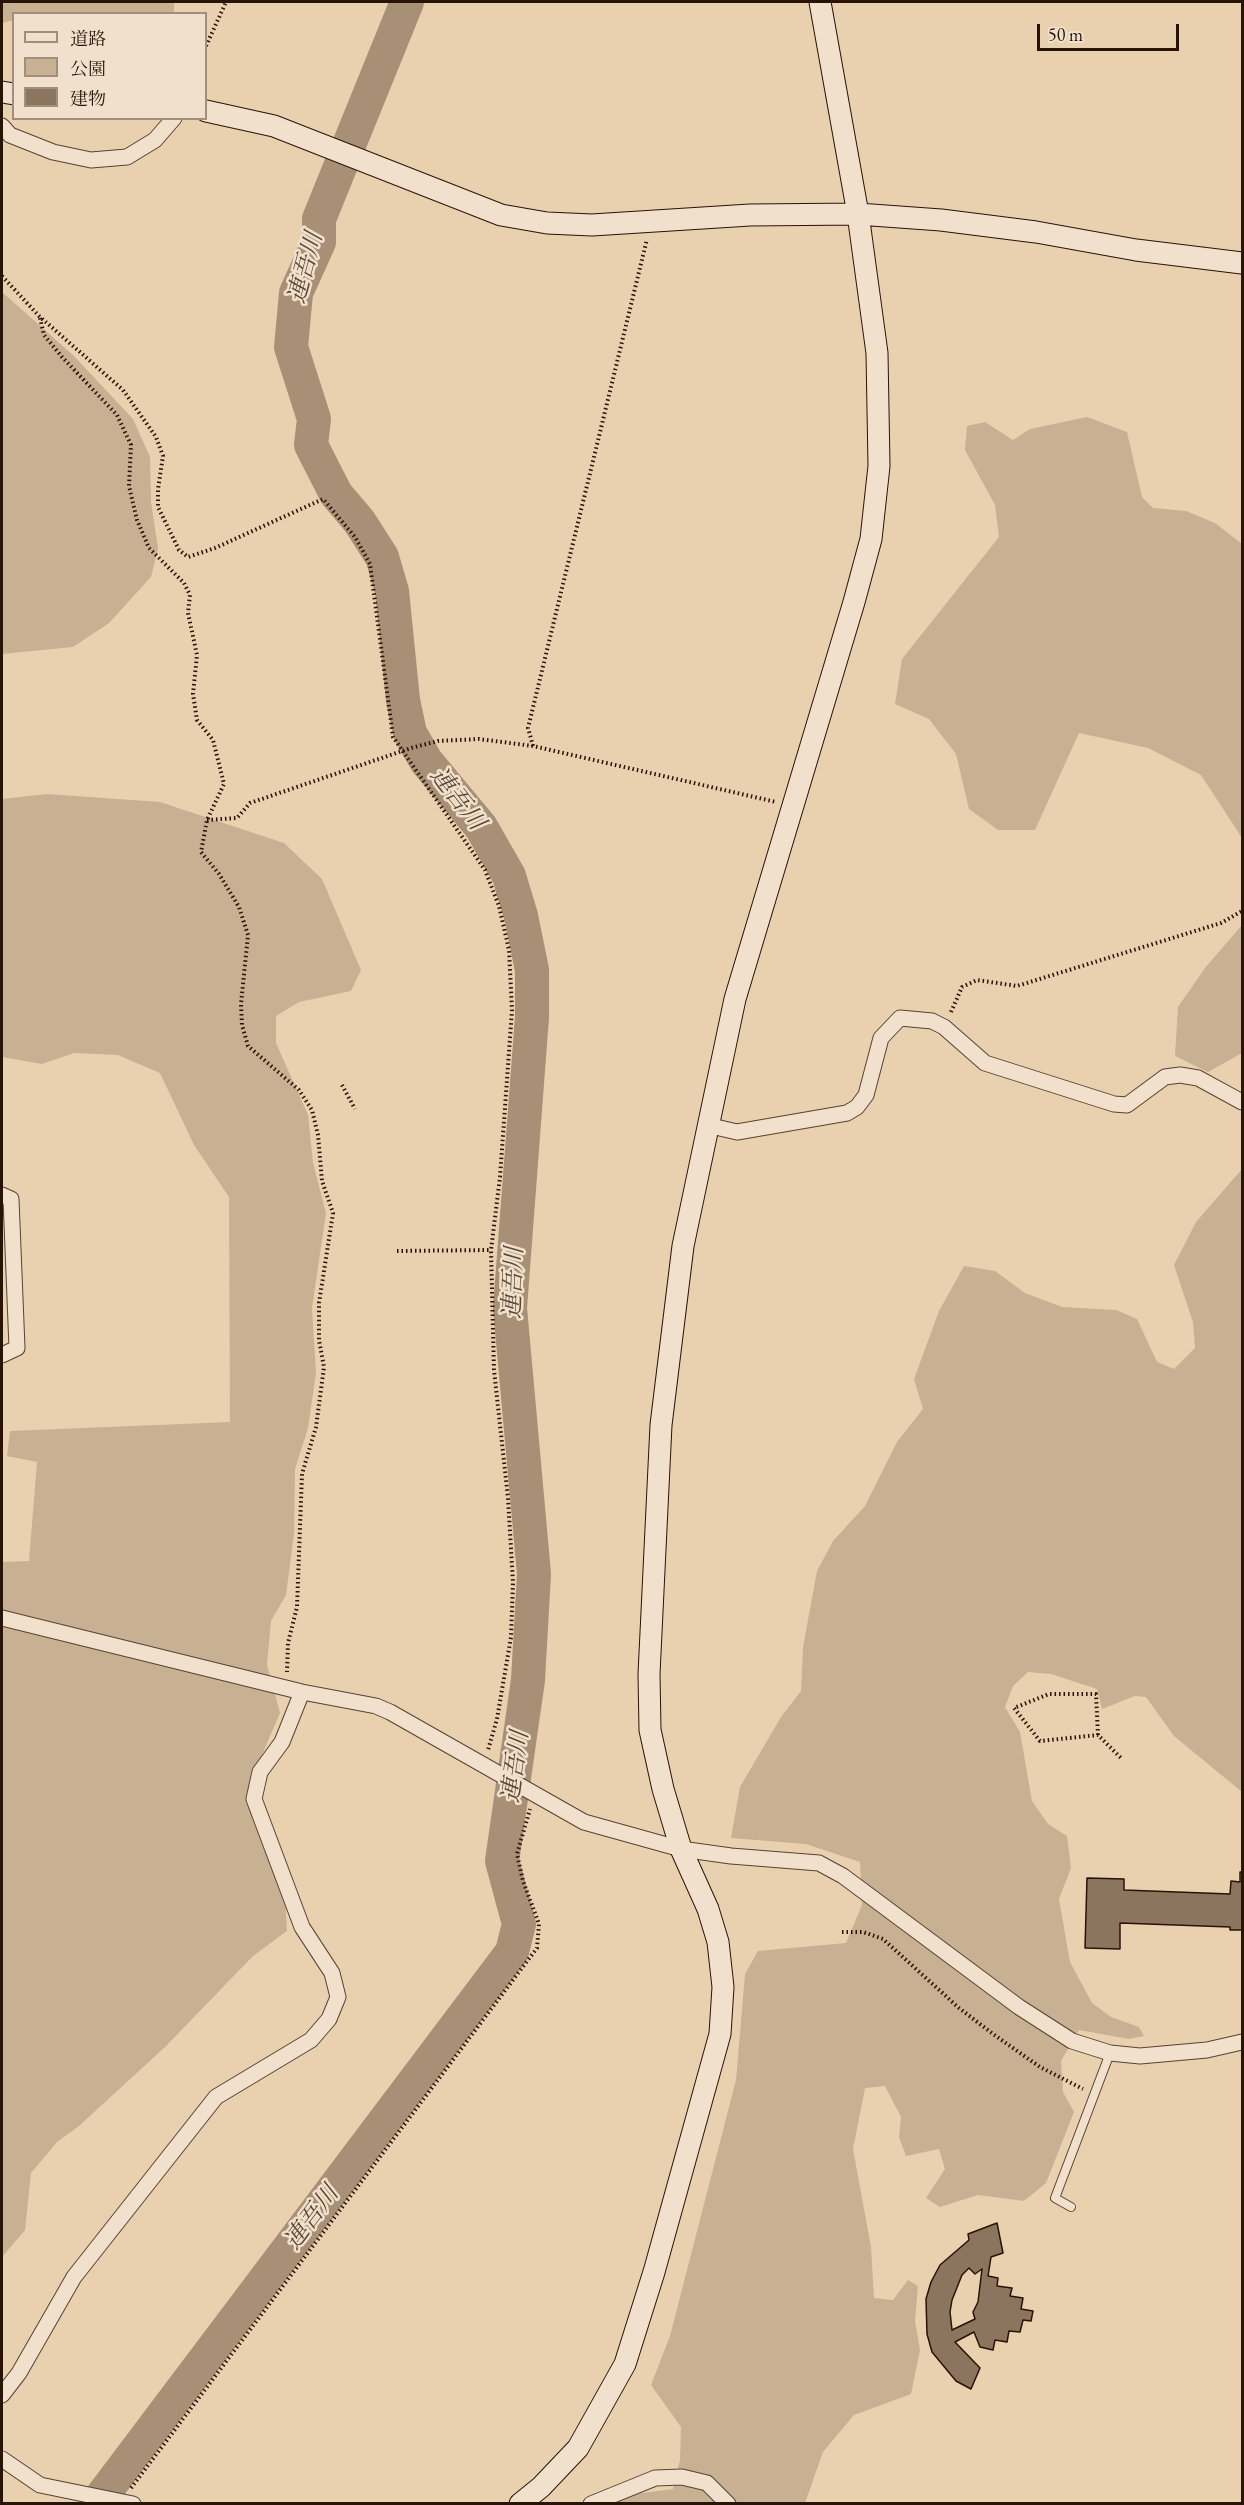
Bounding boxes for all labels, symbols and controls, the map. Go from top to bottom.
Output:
legend [12,12,207,120]
scale bar [1040,12,1182,50]
text: 50 m [1048,23,1083,46]
text: 道路 [70,27,106,50]
text: 公園 [70,57,106,80]
text: 建物 [70,87,106,110]
water label: 連吾川 [283,229,329,307]
water label: 連吾川 [423,762,491,836]
water label: 連吾川 [498,1247,530,1319]
water label: 連吾川 [497,1729,535,1805]
water label: 連吾川 [279,2181,345,2255]

